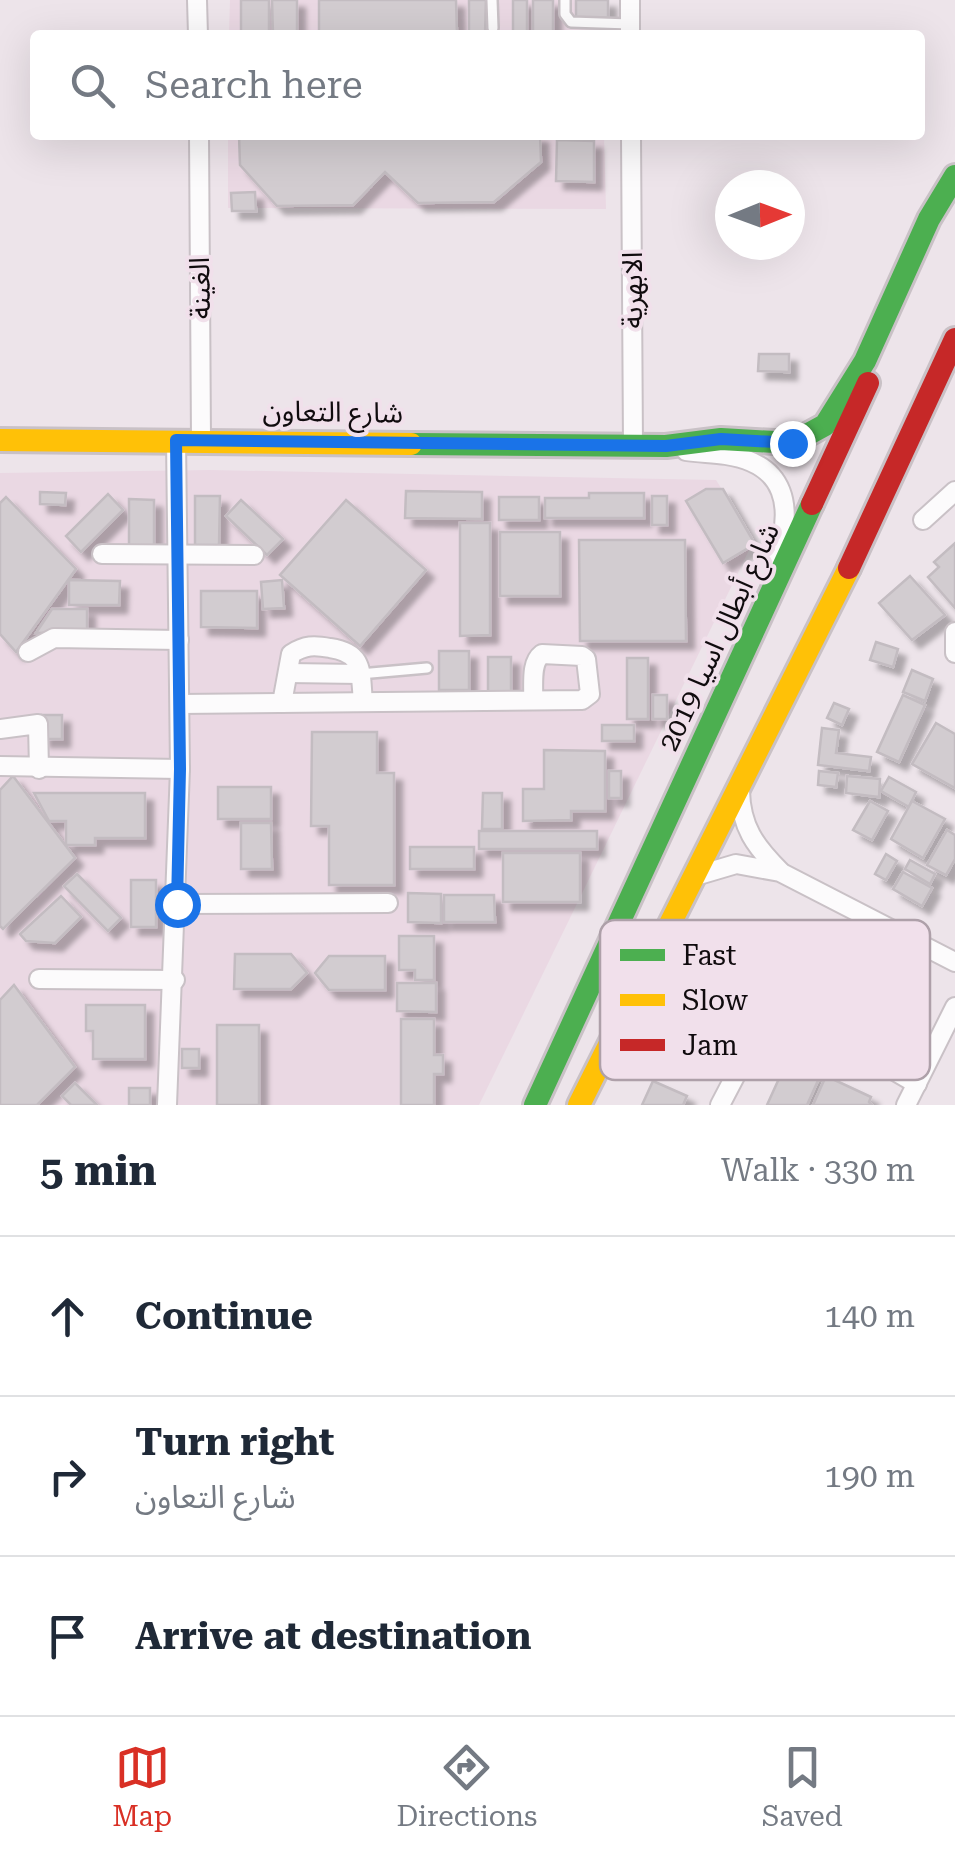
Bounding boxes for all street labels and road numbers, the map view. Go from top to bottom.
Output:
street label: الابهرية [616,252,649,328]
street label: الغينة [183,257,217,319]
street label: شارع التعاون [262,394,404,434]
street label: شارع أبطال اسيا 2019 [650,517,790,758]

